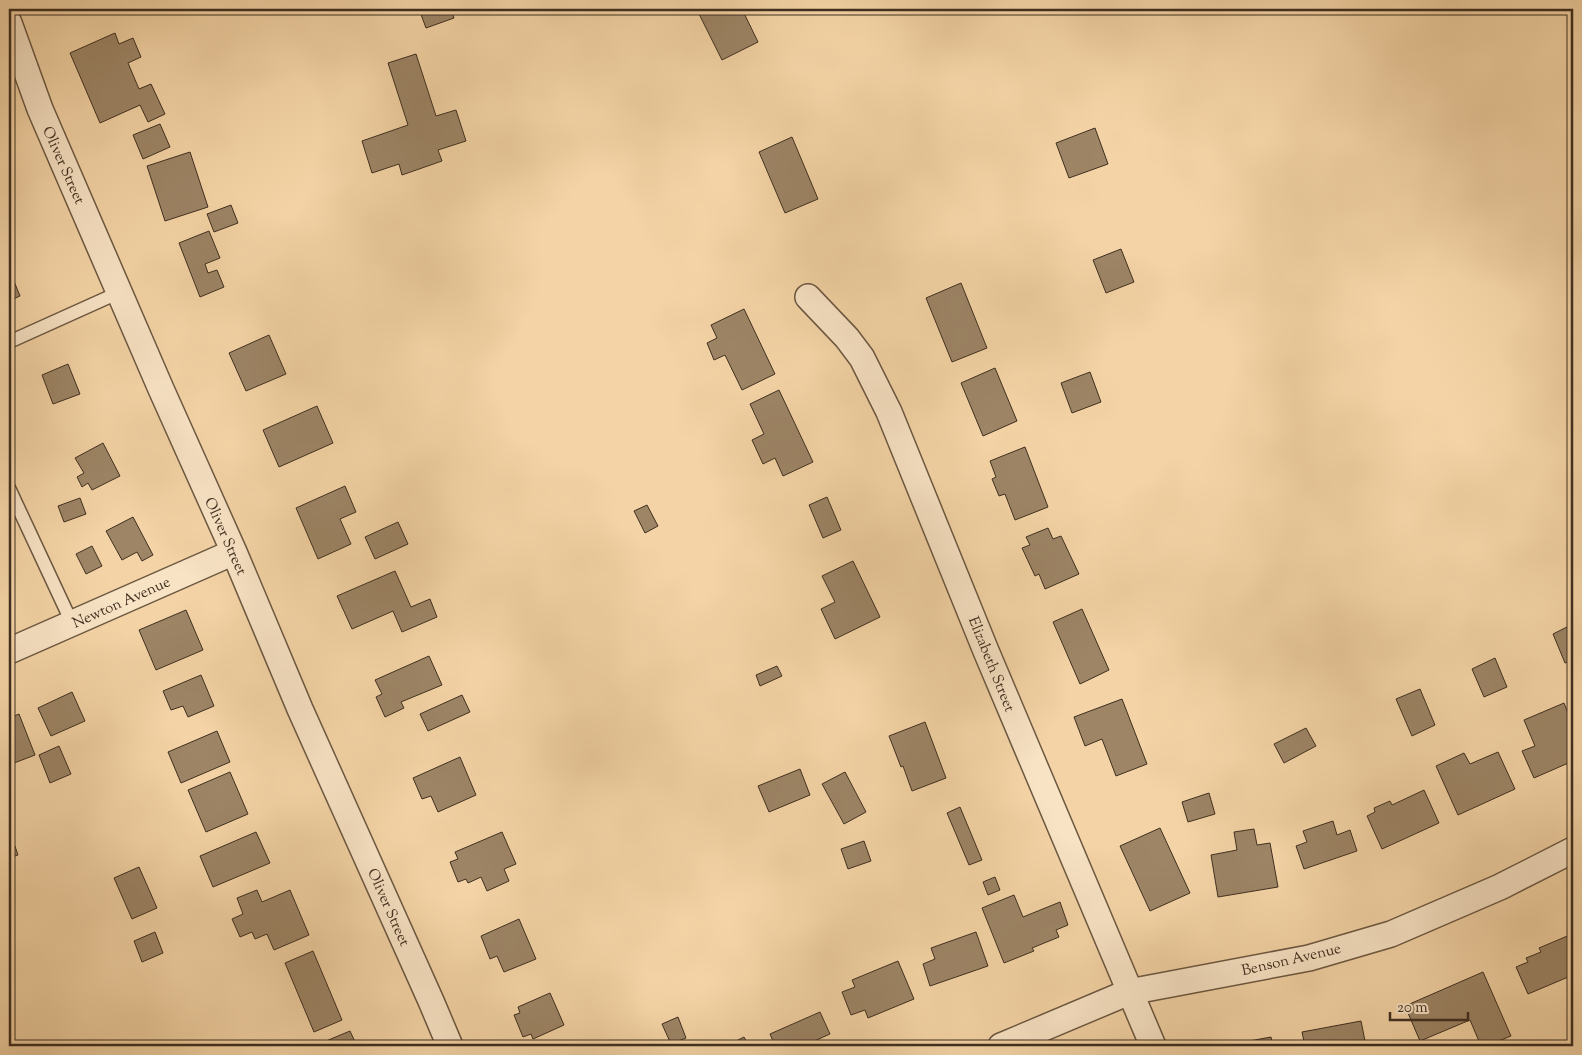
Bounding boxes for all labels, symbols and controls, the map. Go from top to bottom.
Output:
street label: Oliver Street [36,123,89,208]
street label: Oliver Street [198,494,251,579]
street label: Newton Avenue [69,572,174,634]
street label: Elizabeth Street [962,614,1019,715]
street label: Oliver Street [361,865,414,950]
street label: Benson Avenue [1239,939,1343,982]
scale bar [1390,990,1467,1022]
text: 20 m [1397,998,1428,1019]

